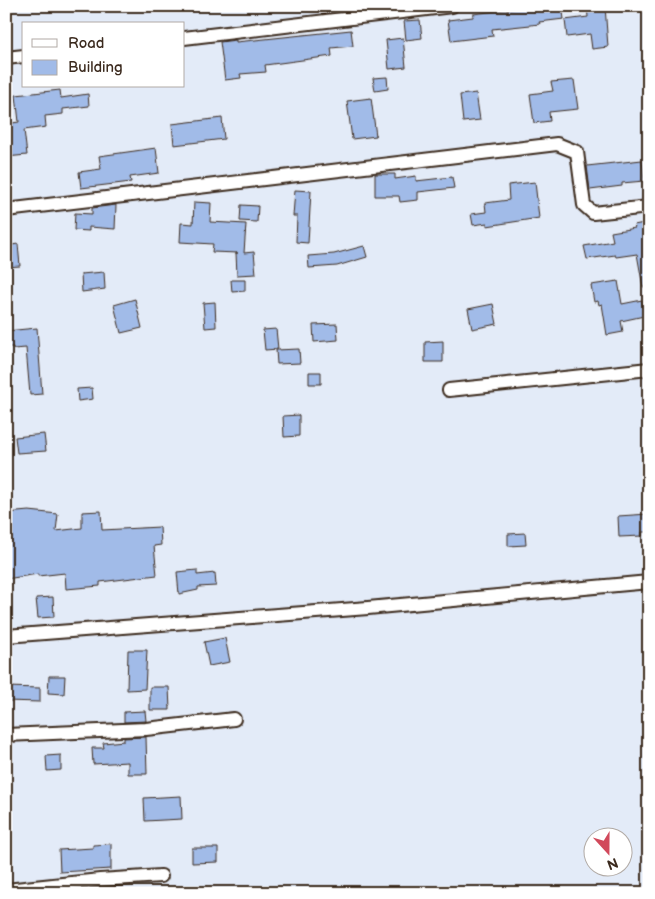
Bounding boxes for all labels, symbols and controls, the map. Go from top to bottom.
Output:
legend [22,22,185,88]
text: Road [68,34,104,53]
text: Building [68,58,123,77]
north arrow [582,826,632,876]
text: N [605,854,620,873]

